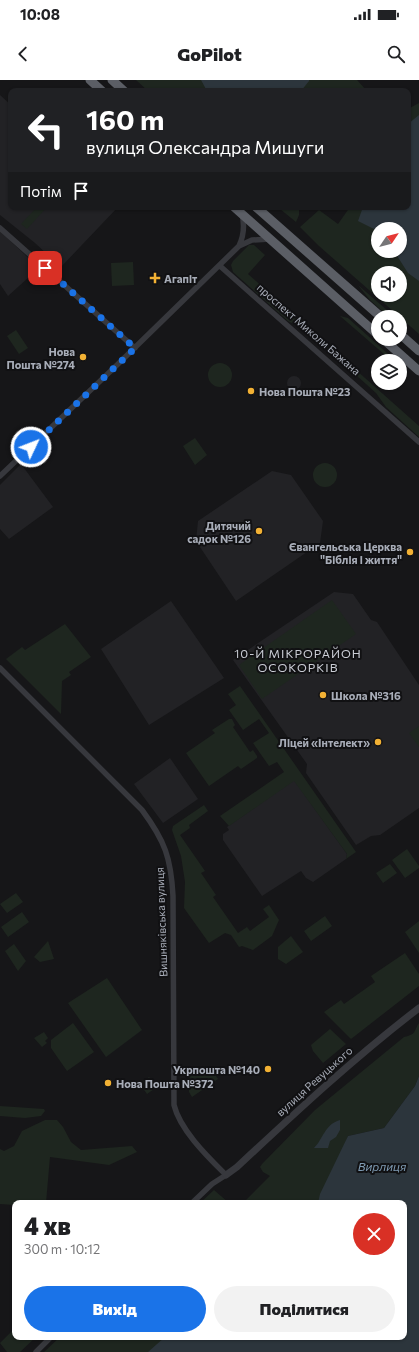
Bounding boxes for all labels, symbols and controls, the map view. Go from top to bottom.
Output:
text: 10:08 [20,5,60,23]
icon: back [12,43,34,65]
text: GoPilot [177,43,242,65]
icon: search [385,43,407,65]
text: 160 m [86,102,164,136]
icon: left [20,104,72,156]
text: вулиця Олександра Мишуги [86,136,324,158]
icon: arrive [70,180,92,202]
text: Потім [20,182,62,200]
north arrow [371,222,407,258]
map controls [371,222,407,390]
pin [28,251,62,285]
icon: arrive [34,257,56,279]
button: sound [371,266,407,302]
marker: Агапіт [149,272,161,284]
place label: Агапіт [164,272,198,285]
street label: проспект Миколи Бажана [255,281,363,377]
button: search [371,310,407,346]
place label: Нова Пошта №274 [6,345,75,371]
marker: Нова Пошта №274 [78,352,88,362]
button: layers [371,354,407,390]
place label: Нова Пошта №23 [259,385,351,398]
marker: Нова Пошта №23 [246,386,256,396]
position arrow [10.0,426,52.0,468]
place label: Дитячий садок №126 [187,519,251,545]
marker: Дитячий садок №126 [254,526,264,536]
place label: Євангельська Церква "Біблія і життя" [289,540,402,566]
marker: Євангельська Церква "Біблія і життя" [405,547,415,557]
district label: 10-Й МІКРОРАЙОН ОСОКОРКІВ [234,646,362,674]
place label: Школа №316 [331,689,401,702]
marker: Школа №316 [318,690,328,700]
place label: Ліцей «Інтелект» [279,736,370,749]
marker: Ліцей «Інтелект» [373,737,383,747]
street label: Вишняківська вулиця [153,867,169,977]
street label: вулиця Ревуцького [273,1043,355,1119]
place label: Укрпошта №140 [173,1063,260,1076]
marker: Укрпошта №140 [263,1064,273,1074]
place label: Нова Пошта №372 [116,1077,213,1090]
marker: Нова Пошта №372 [103,1078,113,1088]
water label: Вирлиця [358,1159,406,1173]
text: 4 хв [24,1211,71,1240]
button: close [353,1213,395,1255]
text: 300 m · 10:12 [24,1241,100,1257]
button: Вихід [24,1286,206,1332]
button: Поділитися [214,1286,395,1332]

